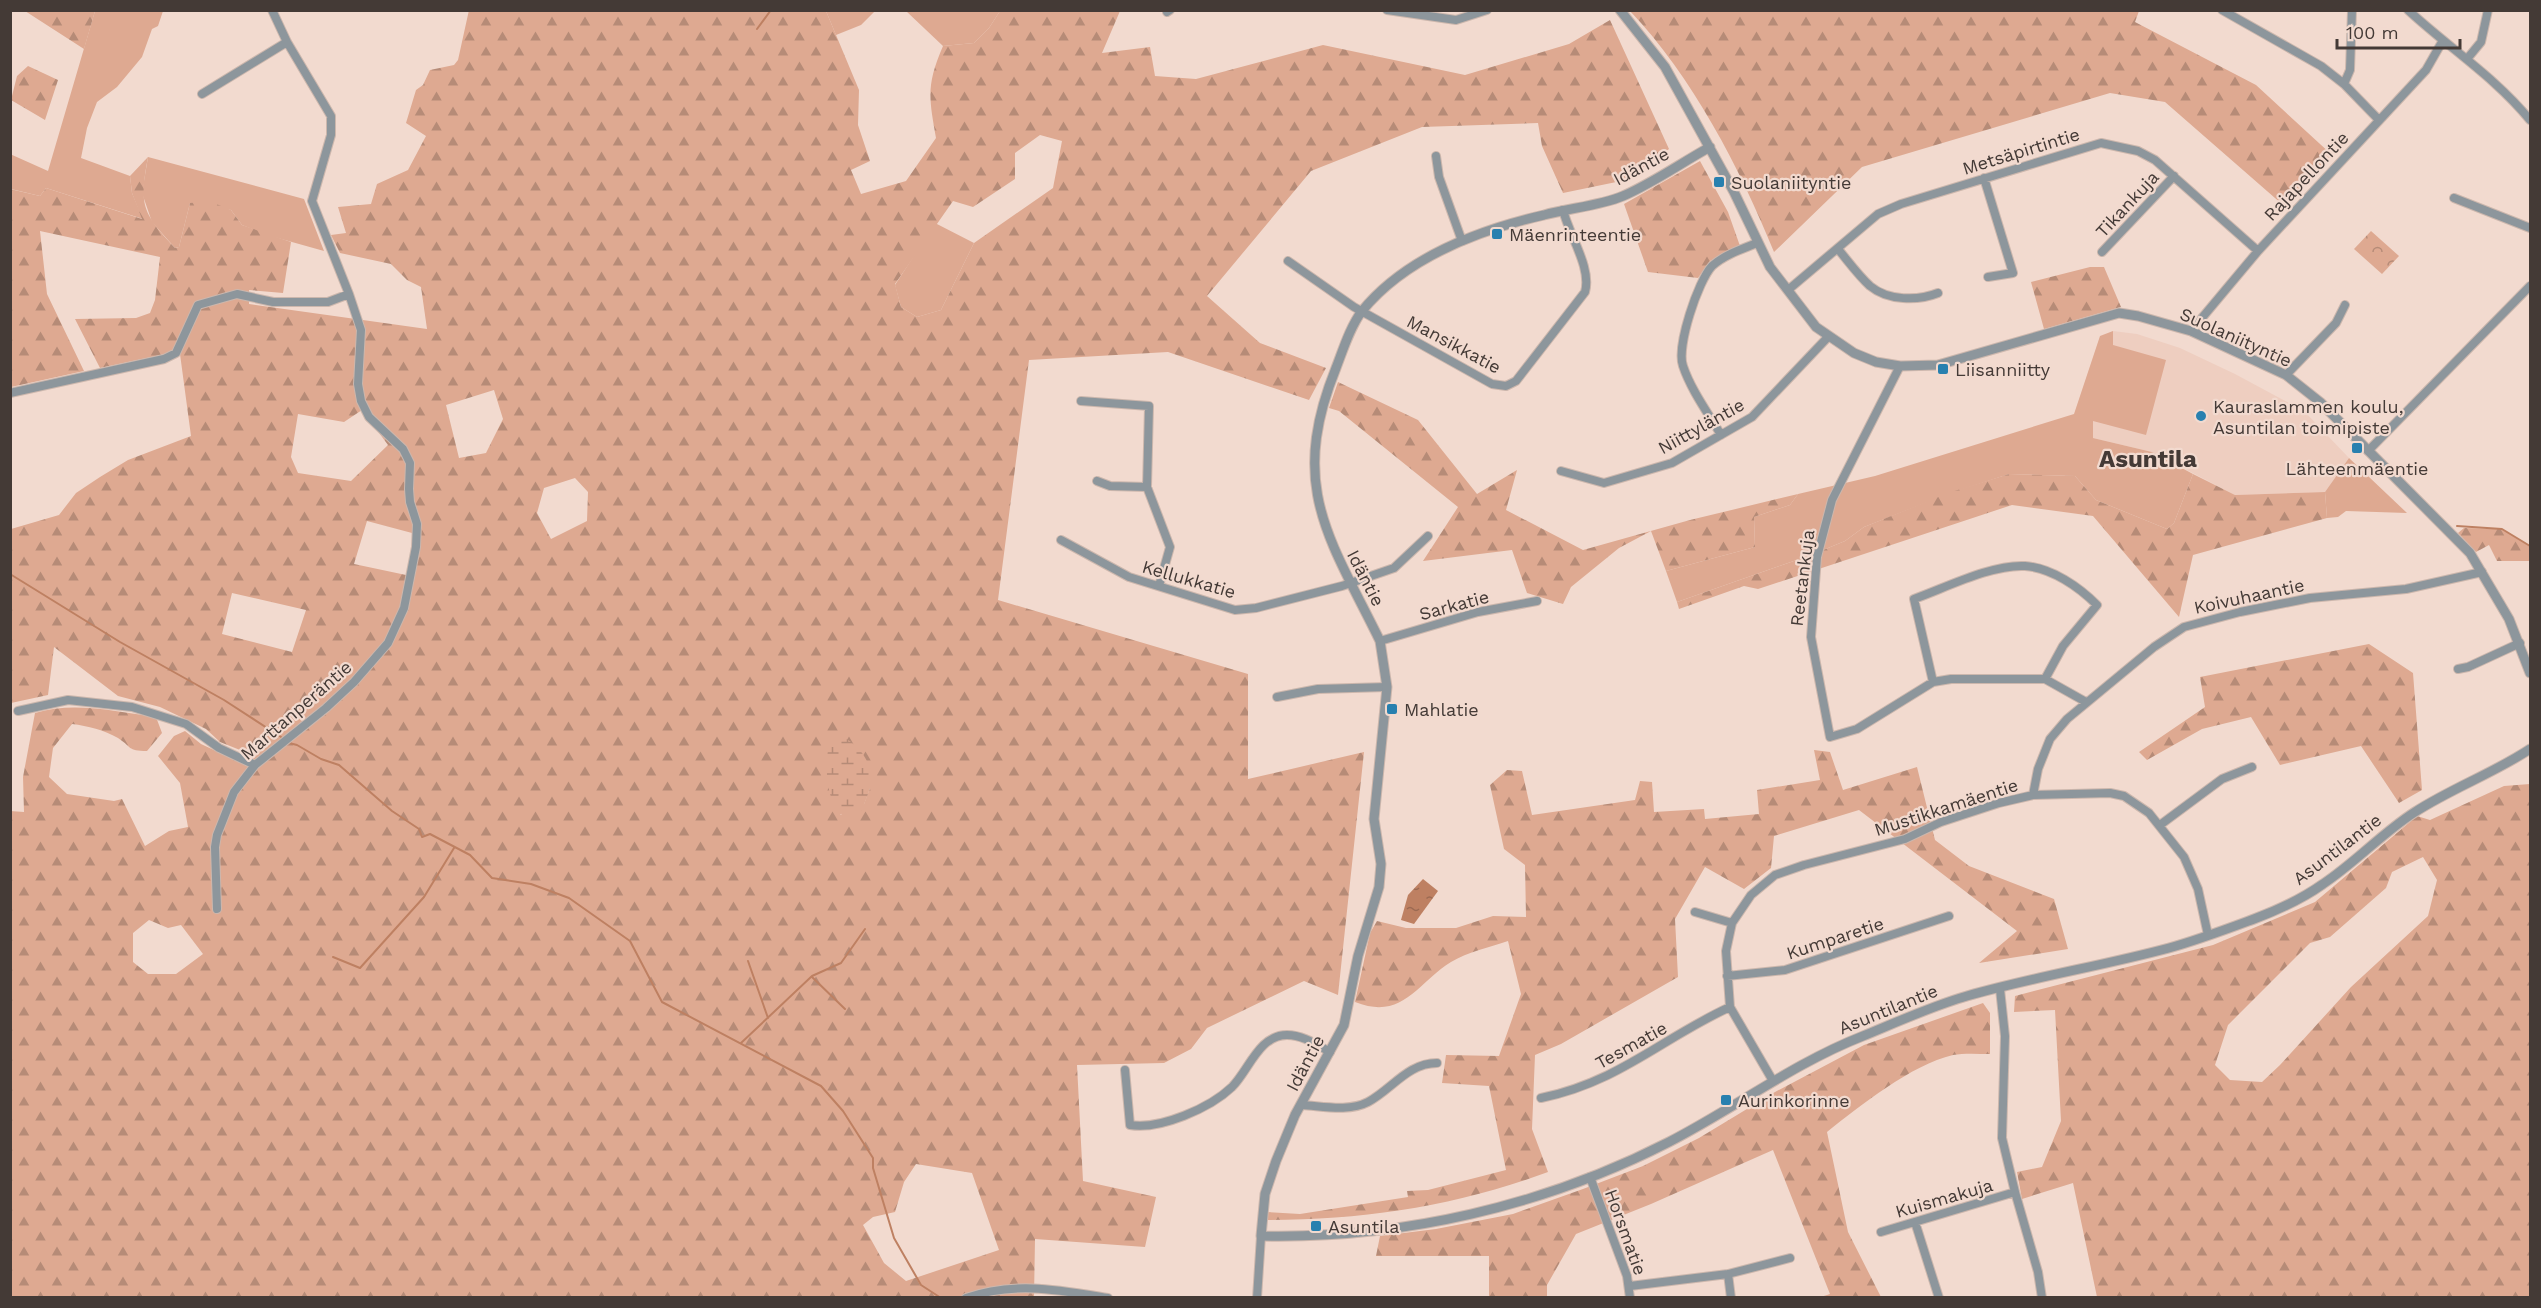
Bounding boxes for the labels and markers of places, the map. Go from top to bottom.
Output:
place label: Suolaniityntie [1731,172,1851,193]
marker: Suolaniityntie [1712,175,1726,189]
place label: Mäenrinteentie [1509,224,1641,245]
marker: Mäenrinteentie [1490,227,1504,241]
place label: Liisanniitty [1955,359,2051,380]
marker: Liisanniitty [1936,362,1950,376]
place label: Kauraslammen koulu, Asuntilan toimipiste [2213,396,2403,438]
marker: Kauraslammen koulu, Asuntilan toimipiste [2194,409,2208,423]
marker: Lähteenmäentie [2350,441,2364,455]
place label: Lähteenmäentie [2286,458,2428,479]
place label: Mahlatie [1404,699,1479,720]
marker: Mahlatie [1385,702,1399,716]
place label: Aurinkorinne [1738,1090,1850,1111]
marker: Aurinkorinne [1719,1093,1733,1107]
place label: Asuntila [1328,1216,1399,1237]
marker: Asuntila [1309,1219,1323,1233]

